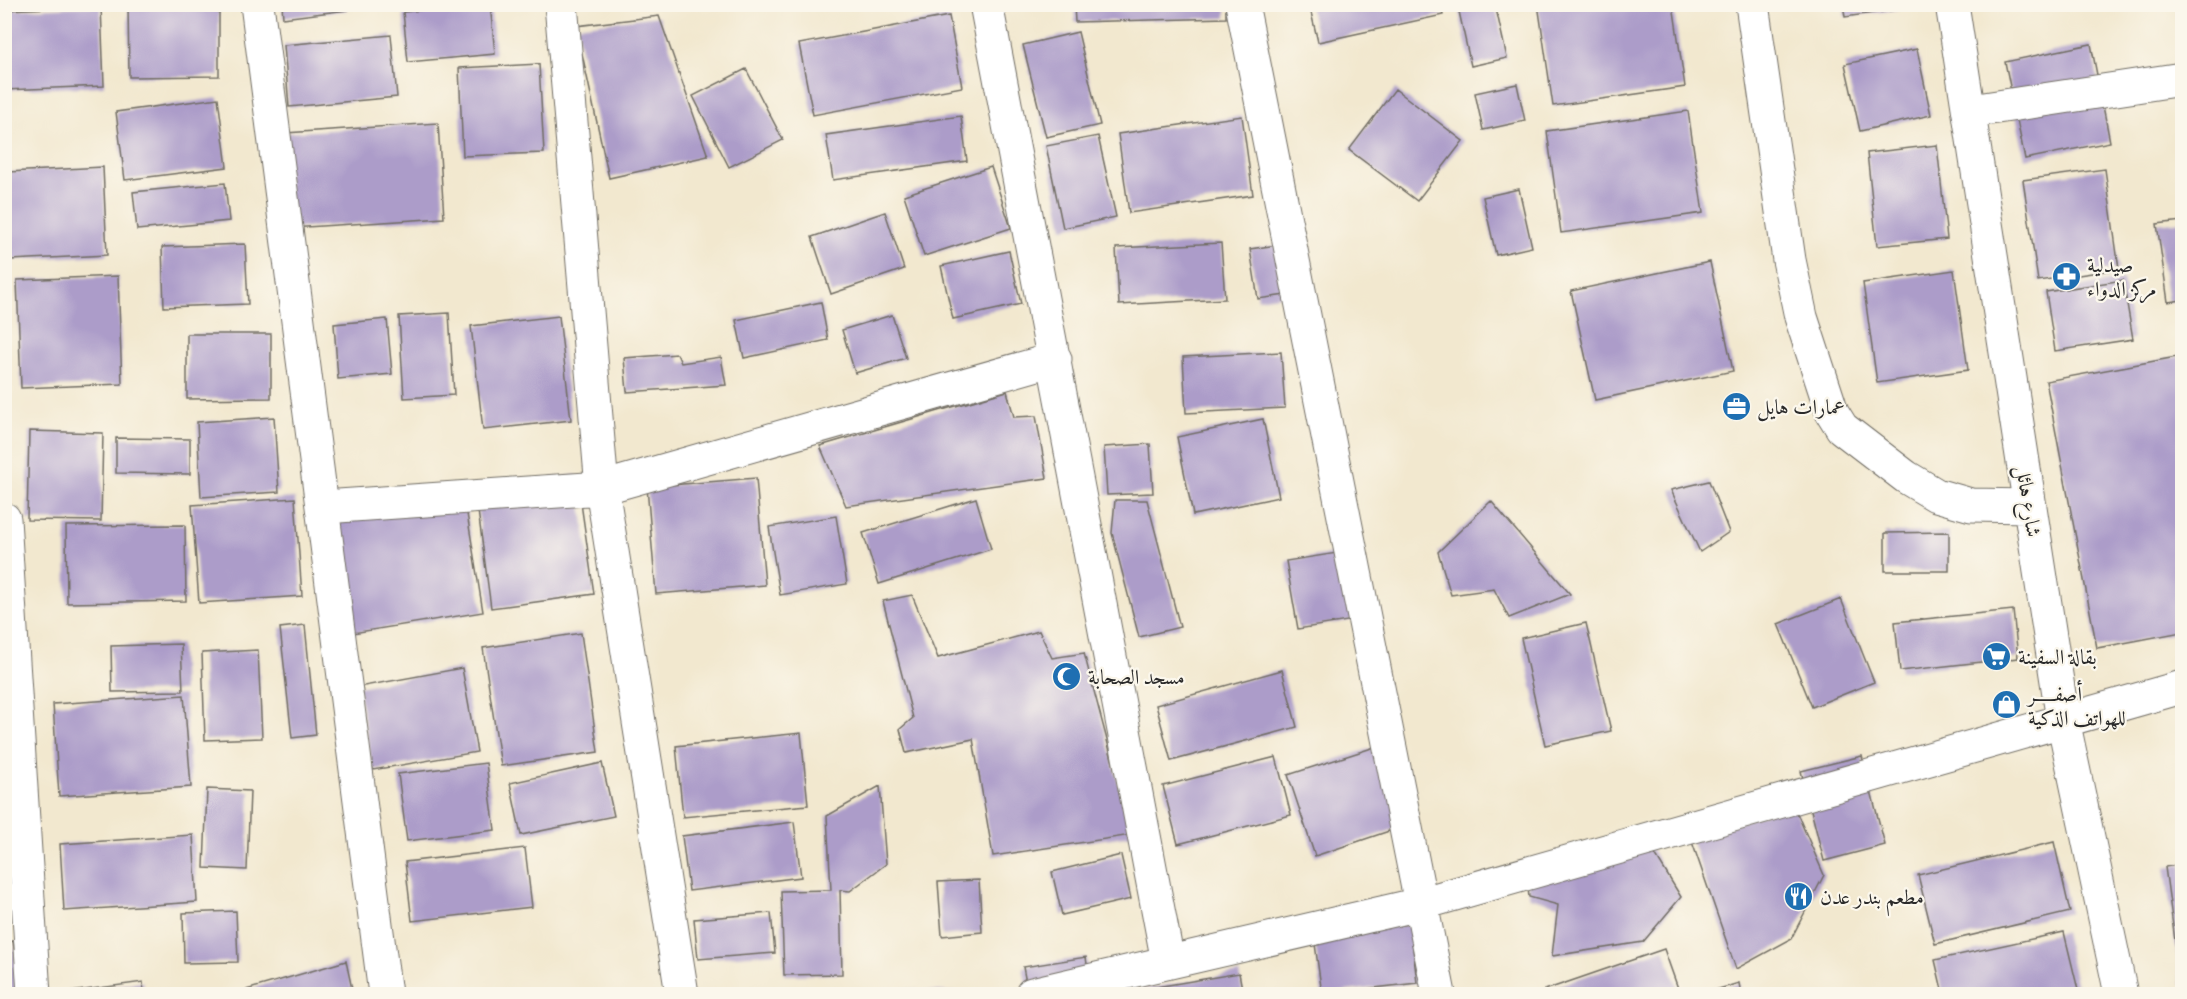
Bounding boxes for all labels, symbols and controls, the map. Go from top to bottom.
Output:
place label: صيدلية مركز الدواء [2087,251,2157,304]
pharmacy icon: صيدلية مركز الدواء [2050,260,2082,292]
office icon: عمارات هايل [1720,390,1752,422]
place label: عمارات هايل [1757,393,1845,422]
street label: شارع هائل [2005,463,2048,540]
supermarket icon: بقالة السفينة [1981,640,2013,672]
place label: بقالة السفينة [2018,643,2097,670]
mosque icon: مسجد الصحابة [1051,660,1083,692]
place label: مسجد الصحابة [1088,663,1185,690]
place label: أصفـــــر للهواتف الذكية [2026,679,2126,731]
shop icon: أصفـــــر للهواتف الذكية [1991,689,2023,721]
restaurant icon: مطعم بندر عدن [1783,880,1815,912]
place label: مطعم بندر عدن [1820,883,1924,917]

